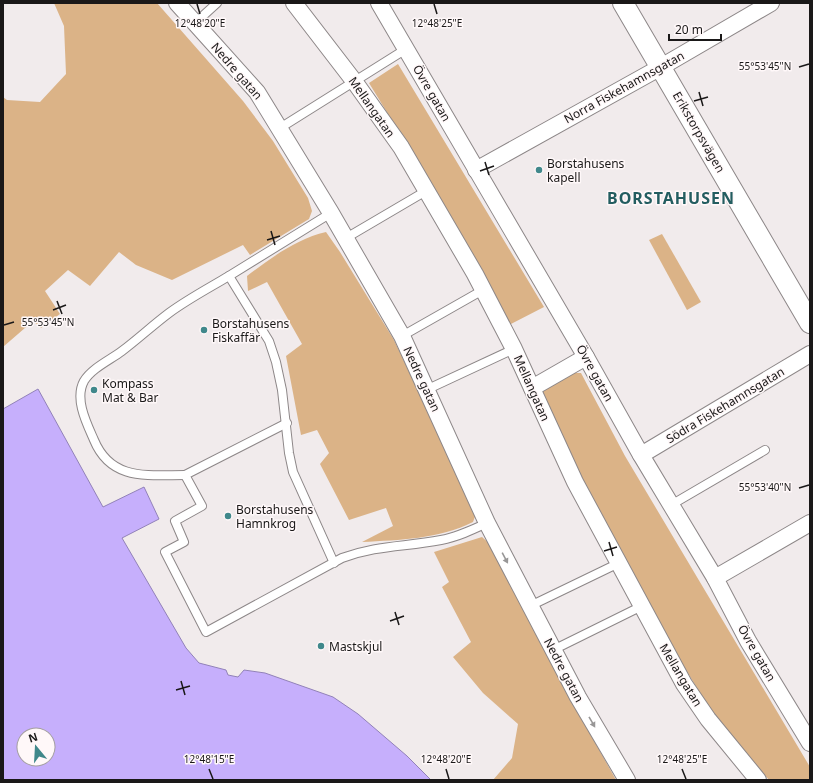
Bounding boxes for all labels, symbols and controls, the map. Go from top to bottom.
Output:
text: 12°48'20"E [175,16,225,30]
text: 12°48'25"E [412,16,462,30]
scale bar [669,16,721,42]
text: 20 m [675,21,703,38]
street label: Nedre gatan [207,39,267,103]
street label: Norra Fiskehamnsgatan [561,47,687,127]
text: 55°53'45"N [739,59,791,73]
street label: Övre gatan [409,62,455,124]
street label: Mellangatan [345,73,399,141]
street label: Erikstorpsvägen [669,88,729,176]
place label: Borstahusens kapell [547,155,625,186]
marker: Borstahusens kapell [534,165,544,175]
district label: BORSTAHUSEN [607,187,735,209]
text: 55°53'45"N [22,315,74,329]
place label: Borstahusens Fiskaffär [212,315,290,346]
marker: Borstahusens Fiskaffär [199,325,209,335]
street label: Övre gatan [572,341,618,405]
street label: Nedre gatan [399,343,445,415]
street label: Mellangatan [510,352,554,424]
street label: Södra Fiskehamnsgatan [663,363,787,447]
place label: Kompass Mat & Bar [102,375,159,406]
marker: Kompass Mat & Bar [89,385,99,395]
text: 55°53'40"N [739,480,791,494]
place label: Borstahusens Hamnkrog [236,501,314,532]
marker: Borstahusens Hamnkrog [223,511,233,521]
one-way arrow [502,552,508,563]
street label: Övre gatan [734,622,780,684]
street label: Nedre gatan [540,635,588,705]
place label: Mastskjul [329,638,382,655]
street label: Mellangatan [656,640,706,710]
marker: Mastskjul [316,641,326,651]
one-way arrow [589,716,596,728]
north arrow [16,727,56,767]
text: N [26,728,39,746]
text: 12°48'15"E [184,752,234,766]
text: 12°48'20"E [421,752,471,766]
text: 12°48'25"E [657,752,707,766]

